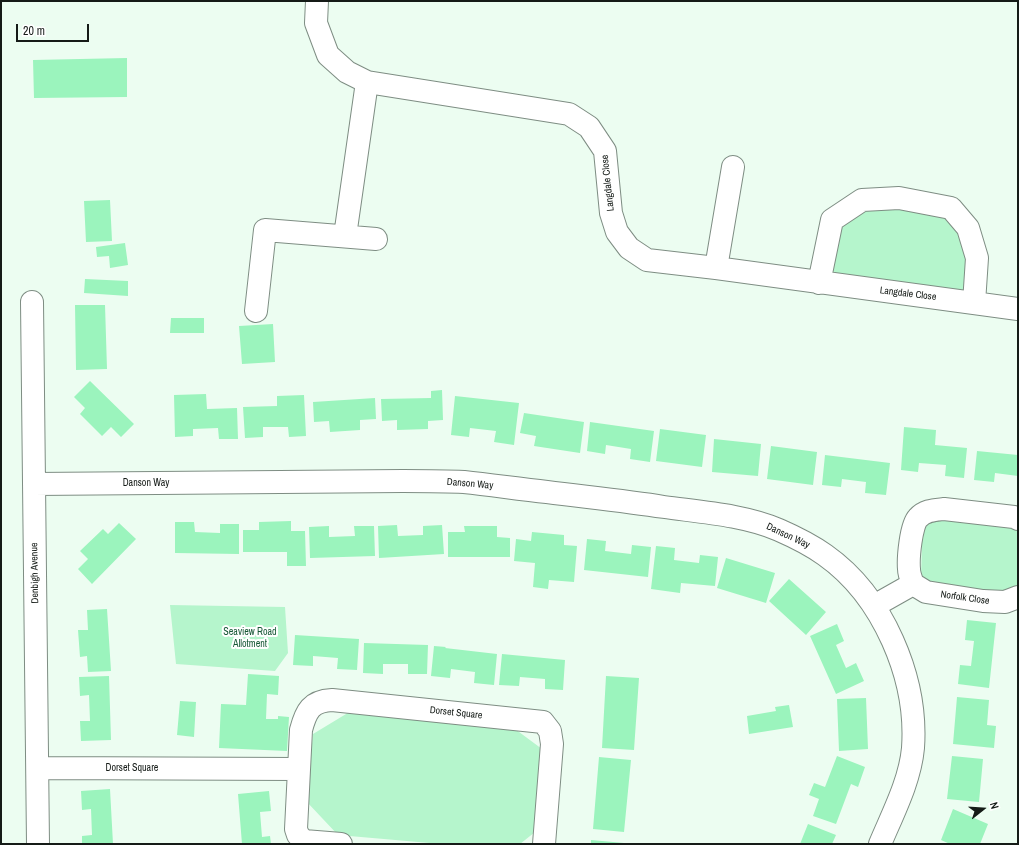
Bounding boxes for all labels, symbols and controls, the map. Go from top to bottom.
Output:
scale bar [18,16,91,42]
text: 20 m [23,23,45,39]
street label: Langdale Close [599,154,617,212]
street label: Langdale Close [879,285,937,303]
street label: Danson Way [446,476,494,492]
street label: Danson Way [123,477,169,489]
street label: Danson Way [764,521,812,551]
street label: Denbigh Avenue [28,542,42,604]
street label: Norfolk Close [940,589,990,607]
park label: Seaview Road Allotment [223,626,277,650]
street label: Dorset Square [429,704,483,722]
street label: Dorset Square [106,762,158,774]
north arrow [963,789,1003,829]
text: N [987,800,1002,811]

